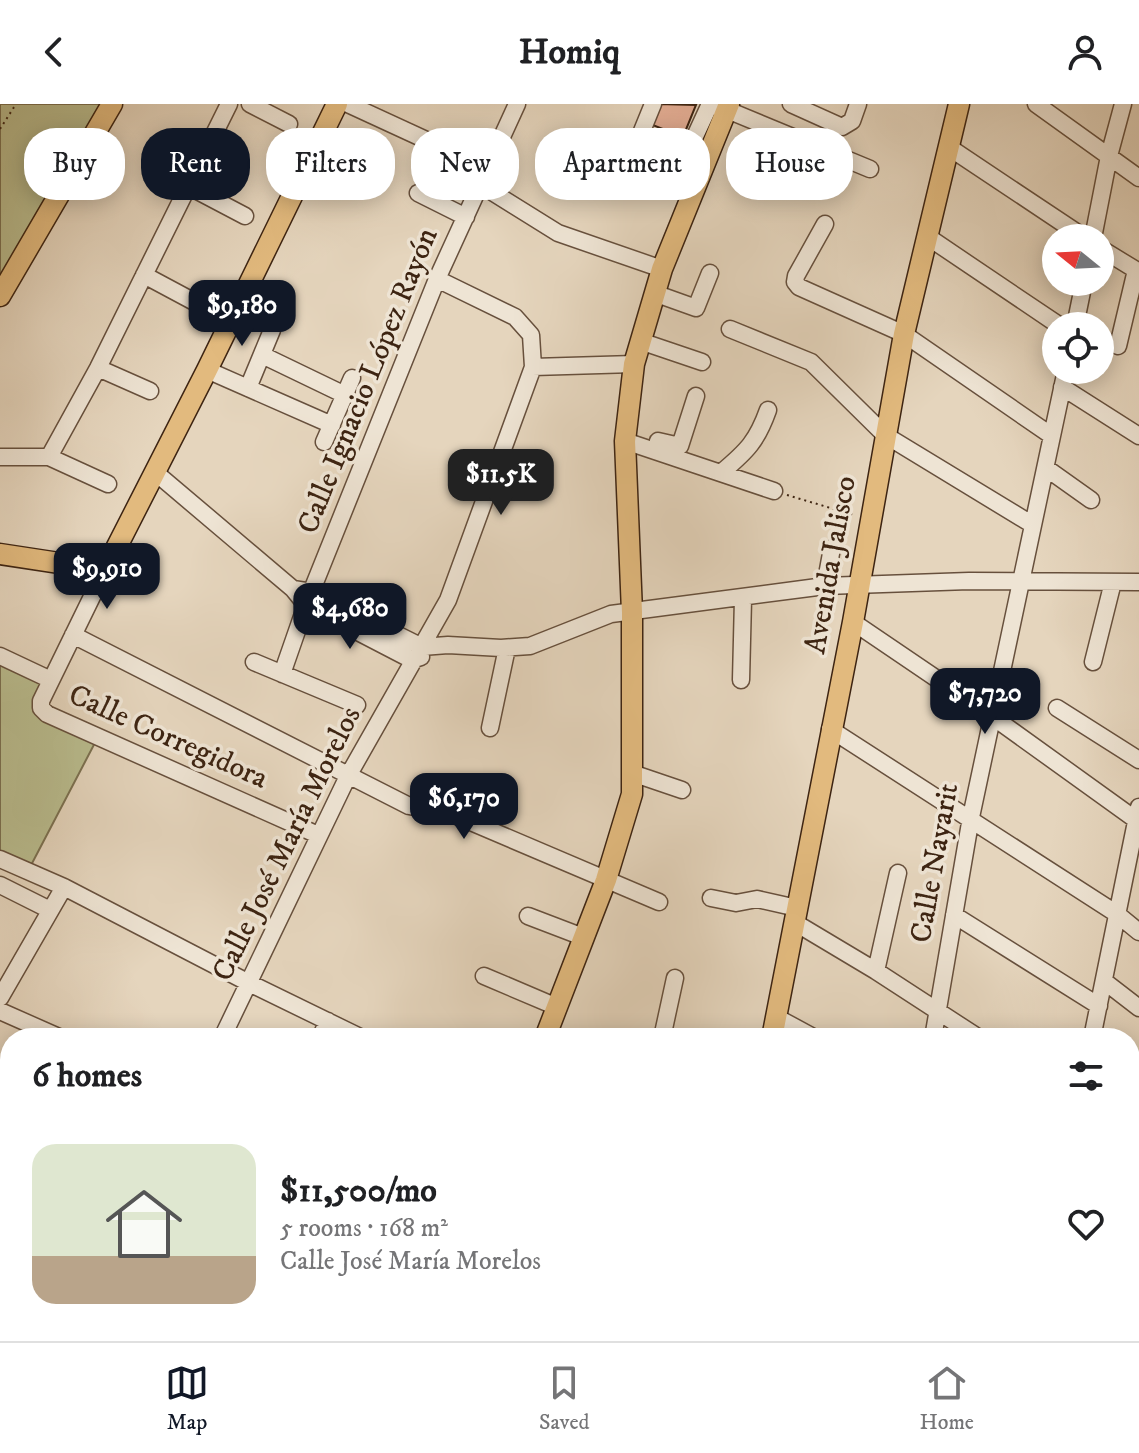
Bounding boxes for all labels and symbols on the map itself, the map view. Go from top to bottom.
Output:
street label: Calle Ignacio López Rayón [290,222,446,539]
north arrow [1042,224,1114,296]
pin: $9,180 [177,280,307,348]
pin: $11.5K [436,449,566,517]
street label: Avenida Jalisco [797,473,865,657]
pin: $9,910 [42,543,172,611]
pin: $4,680 [285,583,415,651]
pin: $7,720 [920,668,1050,736]
street label: Calle Corregidora [63,677,274,798]
street label: Calle José María Morelos [204,701,370,987]
pin: $6,170 [399,773,529,841]
street label: Calle Nayarit [903,780,967,946]

